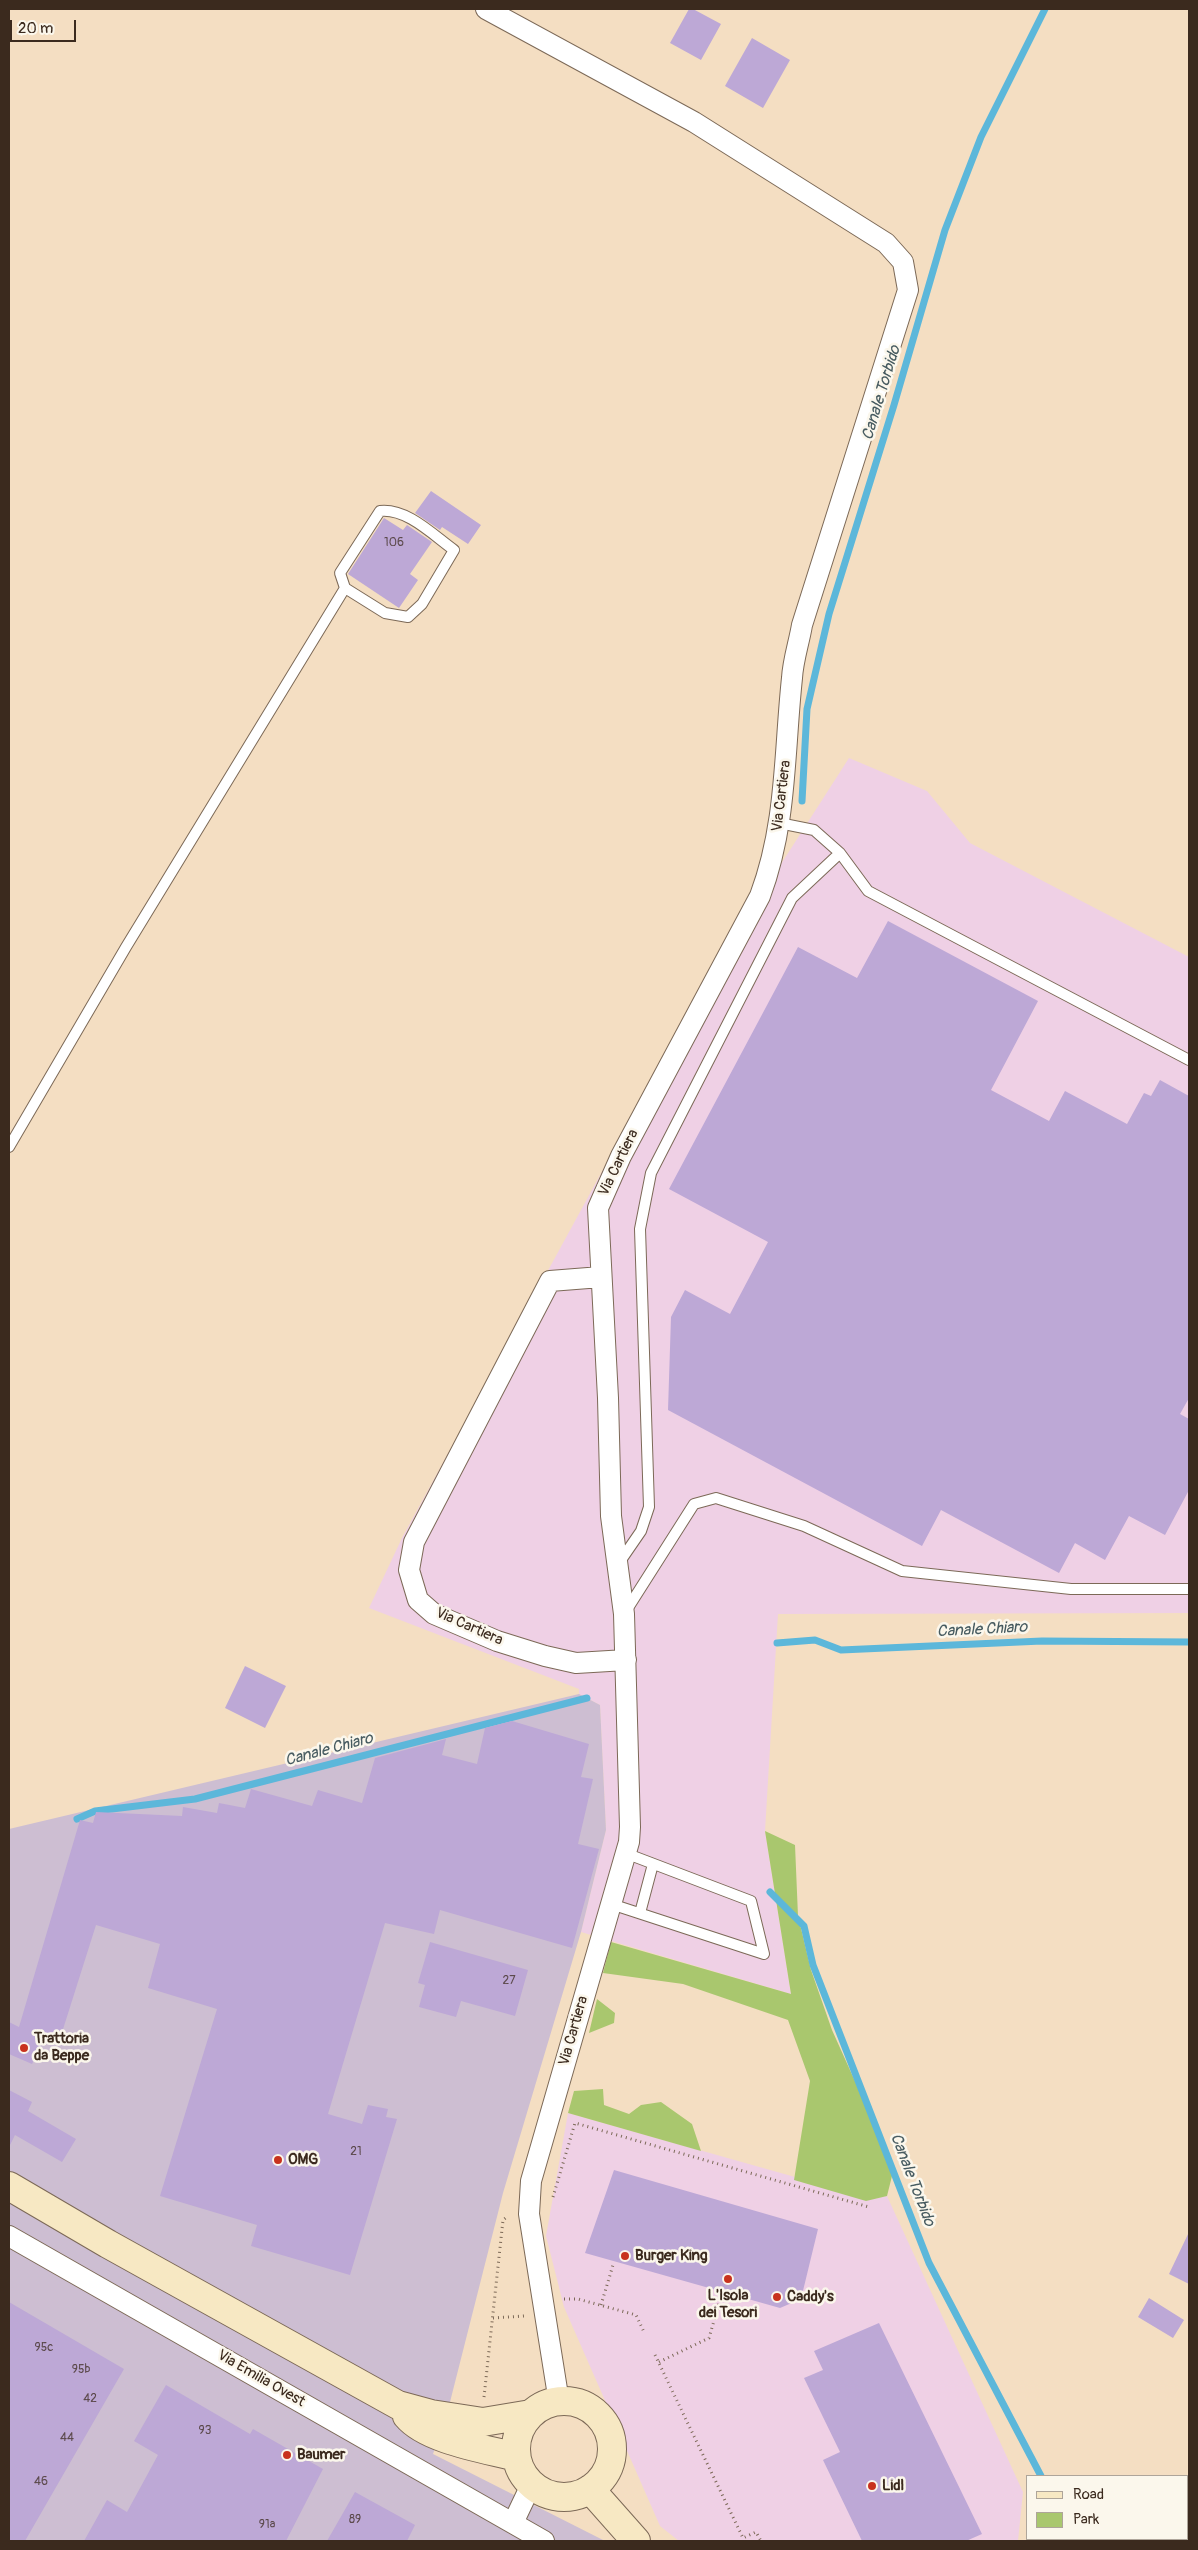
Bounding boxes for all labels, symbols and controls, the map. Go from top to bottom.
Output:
scale bar [12,10,79,42]
text: 20 m [18,19,53,38]
water label: Canale Torbido [859,343,905,443]
house number: 106 [384,536,404,550]
street label: Via Cartiera [769,759,795,833]
street label: Via Cartiera [595,1127,643,1199]
street label: Via Cartiera [432,1604,506,1650]
water label: Canale Chiaro [936,1618,1028,1642]
water label: Canale Chiaro [283,1729,375,1771]
house number: 27 [502,1974,516,1988]
street label: Via Cartiera [555,1994,593,2068]
place label: Trattoria da Beppe [34,2030,89,2065]
marker: Trattoria da Beppe [18,2042,30,2054]
water label: Canale Torbido [886,2131,938,2229]
house number: 21 [350,2145,362,2159]
place label: OMG [288,2151,318,2169]
marker: OMG [272,2154,284,2166]
place label: Burger King [635,2247,708,2265]
marker: Burger King [619,2250,631,2262]
marker: L'Isola dei Tesori [722,2273,734,2285]
place label: L'Isola dei Tesori [699,2287,757,2322]
place label: Caddy's [787,2288,834,2306]
marker: Caddy's [771,2291,783,2303]
house number: 95c [35,2341,53,2355]
street label: Via Emilia Ovest [214,2347,308,2411]
house number: 95b [72,2363,90,2377]
house number: 42 [83,2392,97,2406]
house number: 93 [199,2424,211,2438]
house number: 44 [60,2431,74,2445]
place label: Baumer [297,2446,345,2464]
marker: Baumer [281,2449,293,2461]
house number: 46 [34,2475,48,2489]
legend [1026,2475,1188,2540]
place label: Lidl [882,2477,904,2495]
marker: Lidl [866,2480,878,2492]
text: Road [1073,2485,1104,2504]
text: Park [1073,2510,1099,2529]
house number: 89 [349,2513,361,2527]
house number: 91a [259,2518,275,2532]

